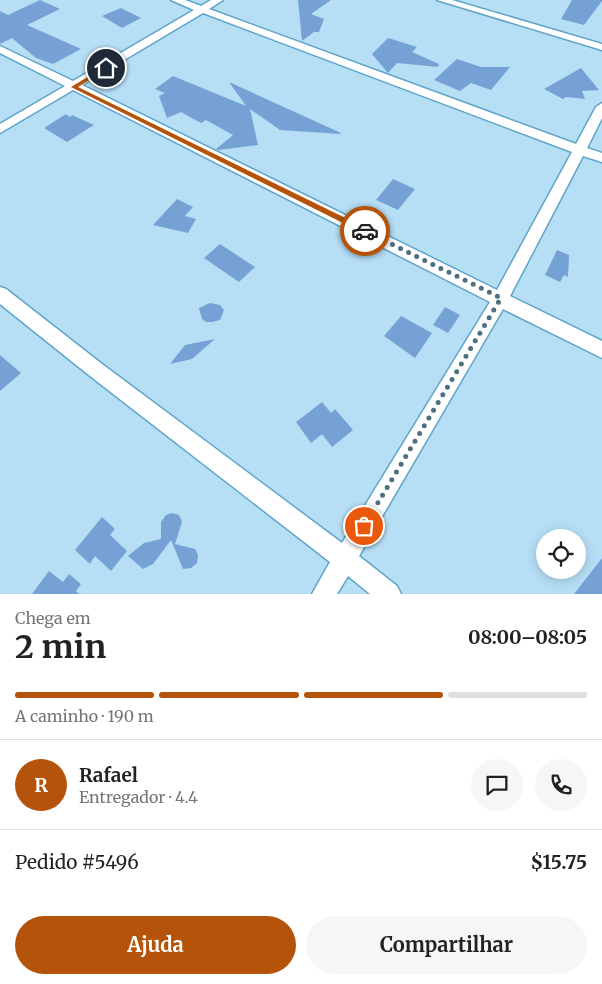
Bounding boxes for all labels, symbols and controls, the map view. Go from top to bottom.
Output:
pin [85,47,127,89]
icon: home [92,54,120,82]
courier [340,206,390,256]
icon: car [351,217,379,245]
pin [343,505,385,547]
icon: bag [350,512,378,540]
map controls [536,529,586,579]
button: locate [536,529,586,579]
text: Chega em [15,608,91,628]
text: 08:00–08:05 [468,625,587,649]
text: 2 min [15,627,106,667]
text: A caminho · 190 m [15,706,154,726]
button: chat [471,759,523,811]
button: phone [535,759,587,811]
text: Rafael [79,763,138,787]
text: R [34,773,48,797]
text: Entregador · 4.4 [79,787,198,807]
text: Pedido #5496 [15,850,139,874]
text: $15.75 [531,850,587,874]
button: Ajuda [15,916,296,974]
button: Compartilhar [306,916,587,974]

